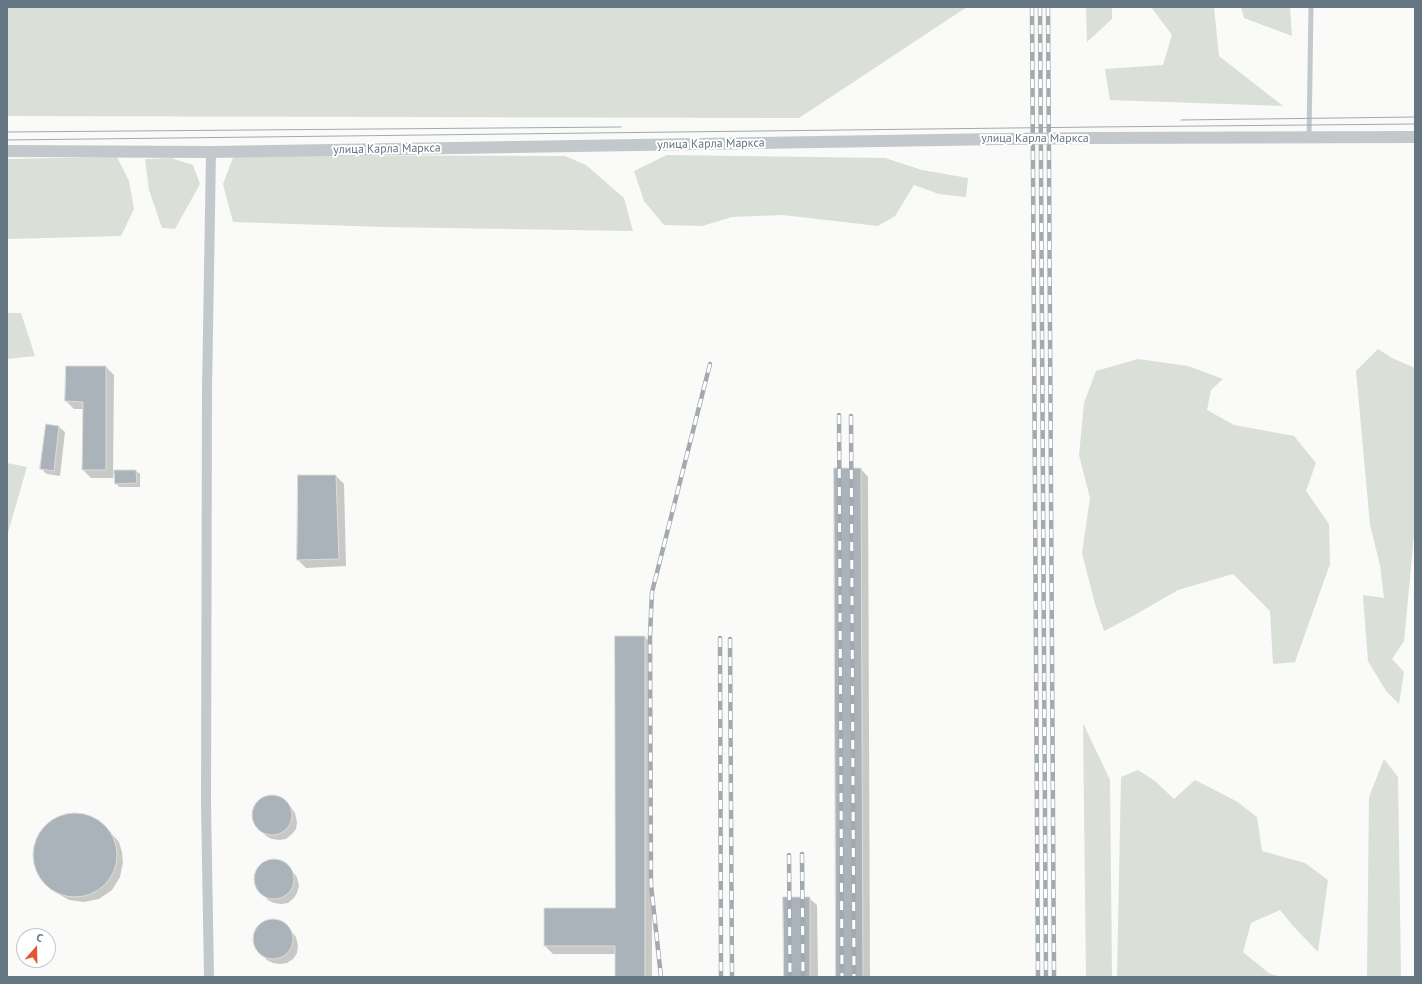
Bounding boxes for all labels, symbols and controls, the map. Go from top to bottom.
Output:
street label: улица Карла Маркса [981,132,1089,146]
street label: улица Карла Маркса [657,136,765,152]
street label: улица Карла Маркса [333,141,441,157]
north arrow [16,928,56,968]
text: С [34,930,45,945]

